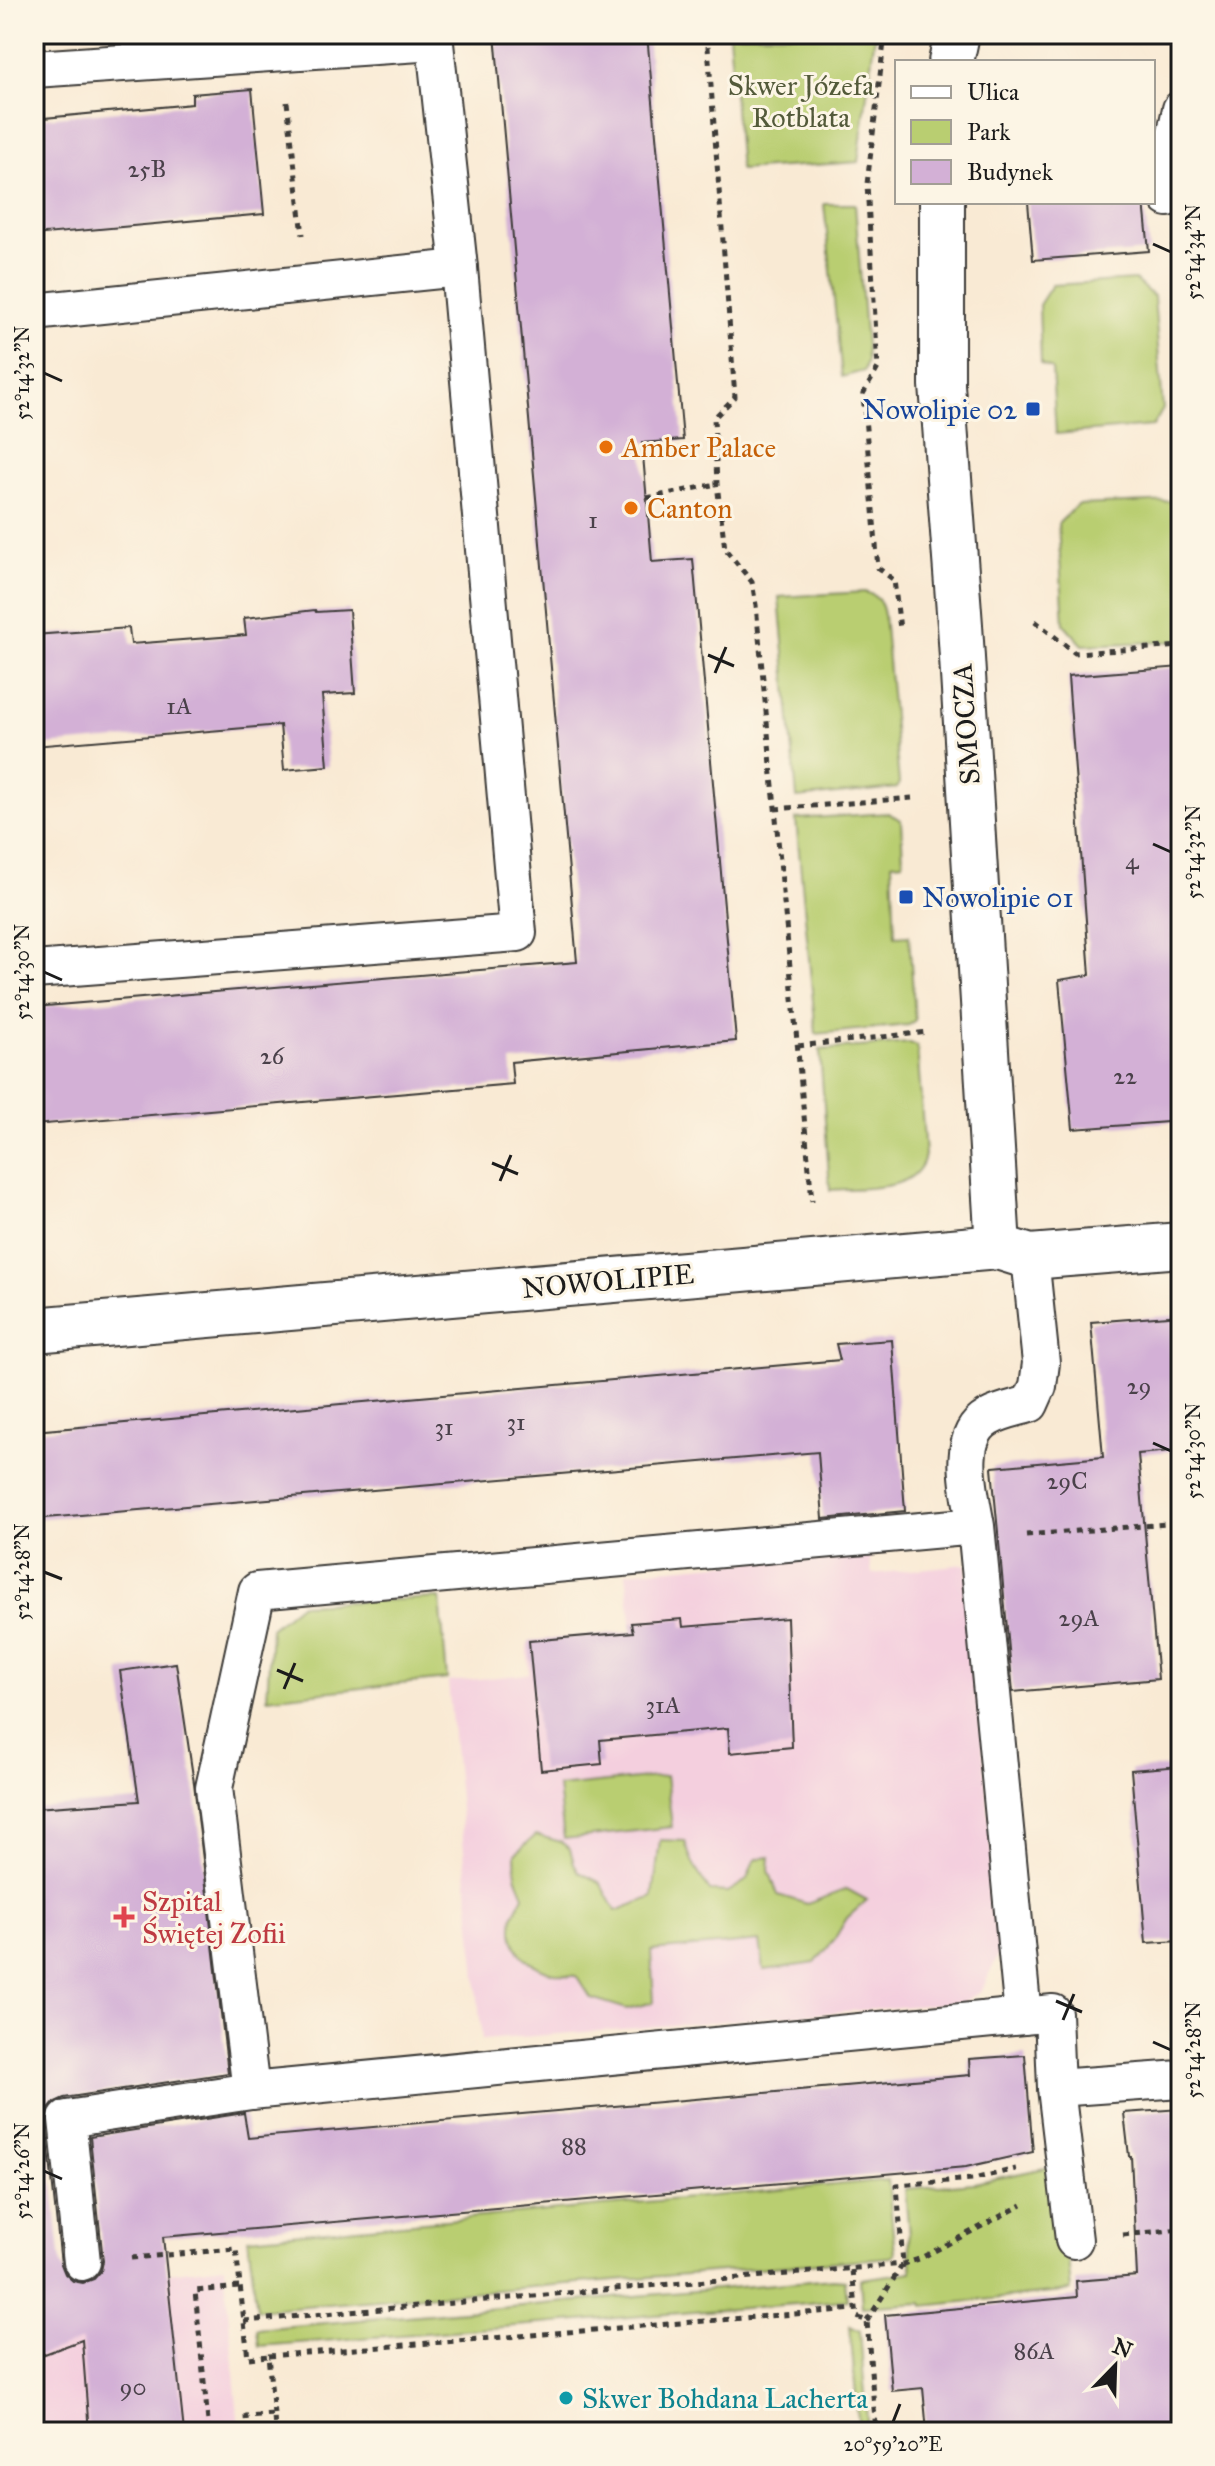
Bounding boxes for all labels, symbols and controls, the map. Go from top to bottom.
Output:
legend [895,60,1155,204]
park label: Skwer Józefa Rotblata [728,68,874,135]
text: Ulica [967,77,1020,107]
text: Park [967,117,1011,147]
house number: 25B [128,154,166,184]
text: Budynek [967,157,1054,187]
text: 52°14'34"N [1181,204,1205,300]
text: 52°14'32"N [10,326,34,420]
place label: Nowolipie 02 [863,392,1017,427]
marker: Nowolipie 02 [1024,400,1042,418]
place label: Amber Palace [621,430,776,465]
marker: Amber Palace [597,438,615,456]
place label: Canton [647,491,732,526]
marker: Canton [622,499,640,517]
house number: 1 [588,505,598,535]
street label: SMOCZA [944,662,988,786]
house number: 1A [166,691,192,721]
text: 52°14'32"N [1181,805,1205,899]
house number: 4 [1125,846,1139,876]
place label: Nowolipie 01 [922,880,1073,915]
marker: Nowolipie 01 [897,888,915,906]
text: 52°14'30"N [10,924,34,1020]
house number: 26 [260,1041,285,1071]
house number: 22 [1113,1061,1137,1091]
street label: NOWOLIPIE [521,1256,695,1306]
house number: 29 [1127,1371,1151,1401]
text: 52°14'30"N [1181,1403,1205,1499]
house number: 31 [506,1407,526,1437]
house number: 31 [434,1412,454,1442]
house number: 29C [1046,1466,1088,1496]
text: 52°14'28"N [10,1523,34,1621]
house number: 29A [1059,1603,1099,1633]
house number: 31A [645,1690,681,1720]
place label: Szpital Świętej Zofii [142,1884,286,1951]
marker: Szpital Świętej Zofii [113,1906,135,1928]
text: 52°14'28"N [1181,2001,1205,2099]
text: 52°14'26"N [10,2123,34,2219]
house number: 88 [561,2131,587,2161]
north arrow [1075,2326,1155,2406]
text: N [1109,2332,1137,2364]
house number: 86A [1013,2336,1055,2366]
house number: 90 [120,2372,146,2402]
place label: Skwer Bohdana Lacherta [582,2381,868,2416]
marker: Skwer Bohdana Lacherta [557,2389,575,2407]
text: 20°59'20"E [844,2432,942,2456]

